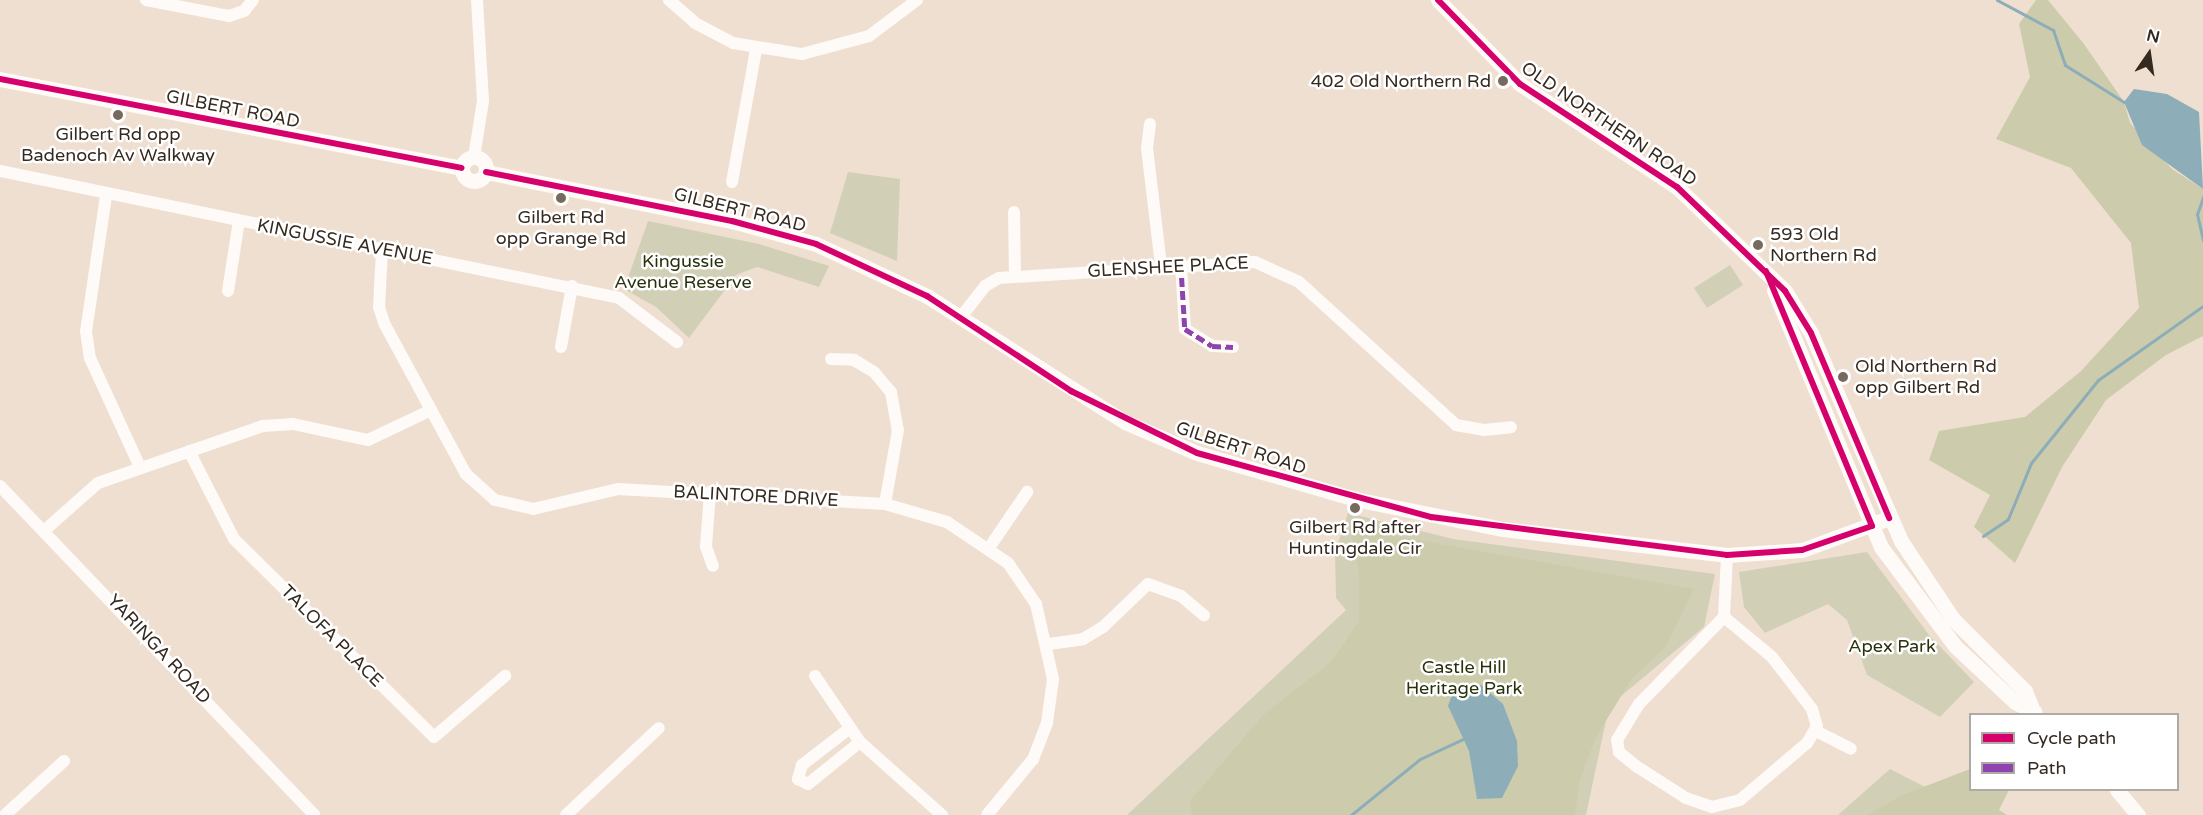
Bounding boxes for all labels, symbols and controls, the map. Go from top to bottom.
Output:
north arrow [2119,24,2179,84]
text: N [2145,25,2162,48]
street label: OLD NORTHERN ROAD [1517,57,1701,191]
place label: 402 Old Northern Rd [1311,70,1491,92]
marker: 402 Old Northern Rd [1496,74,1510,88]
street label: GILBERT ROAD [164,85,302,133]
marker: Gilbert Rd opp Badenoch Av Walkway [111,108,125,122]
place label: Gilbert Rd opp Badenoch Av Walkway [21,124,215,166]
street label: GILBERT ROAD [672,183,808,237]
marker: Gilbert Rd opp Grange Rd [554,191,568,205]
place label: Gilbert Rd opp Grange Rd [496,207,626,250]
street label: KINGUSSIE AVENUE [255,214,435,270]
place label: 593 Old Northern Rd [1770,224,1877,266]
marker: 593 Old Northern Rd [1751,238,1765,252]
park label: Kingussie Avenue Reserve [614,251,752,294]
street label: GLENSHEE PLACE [1087,252,1249,282]
place label: Old Northern Rd opp Gilbert Rd [1855,356,1997,398]
marker: Old Northern Rd opp Gilbert Rd [1836,370,1850,384]
street label: GILBERT ROAD [1173,417,1309,479]
street label: BALINTORE DRIVE [673,481,839,511]
marker: Gilbert Rd after Huntingdale Cir [1348,501,1362,515]
place label: Gilbert Rd after Huntingdale Cir [1288,517,1422,560]
street label: TALOFA PLACE [276,580,388,692]
street label: YARINGA ROAD [103,590,215,708]
park label: Apex Park [1848,635,1936,657]
park label: Castle Hill Heritage Park [1406,657,1522,700]
legend [1969,713,2179,791]
text: Cycle path [2027,727,2116,749]
text: Path [2027,757,2066,779]

